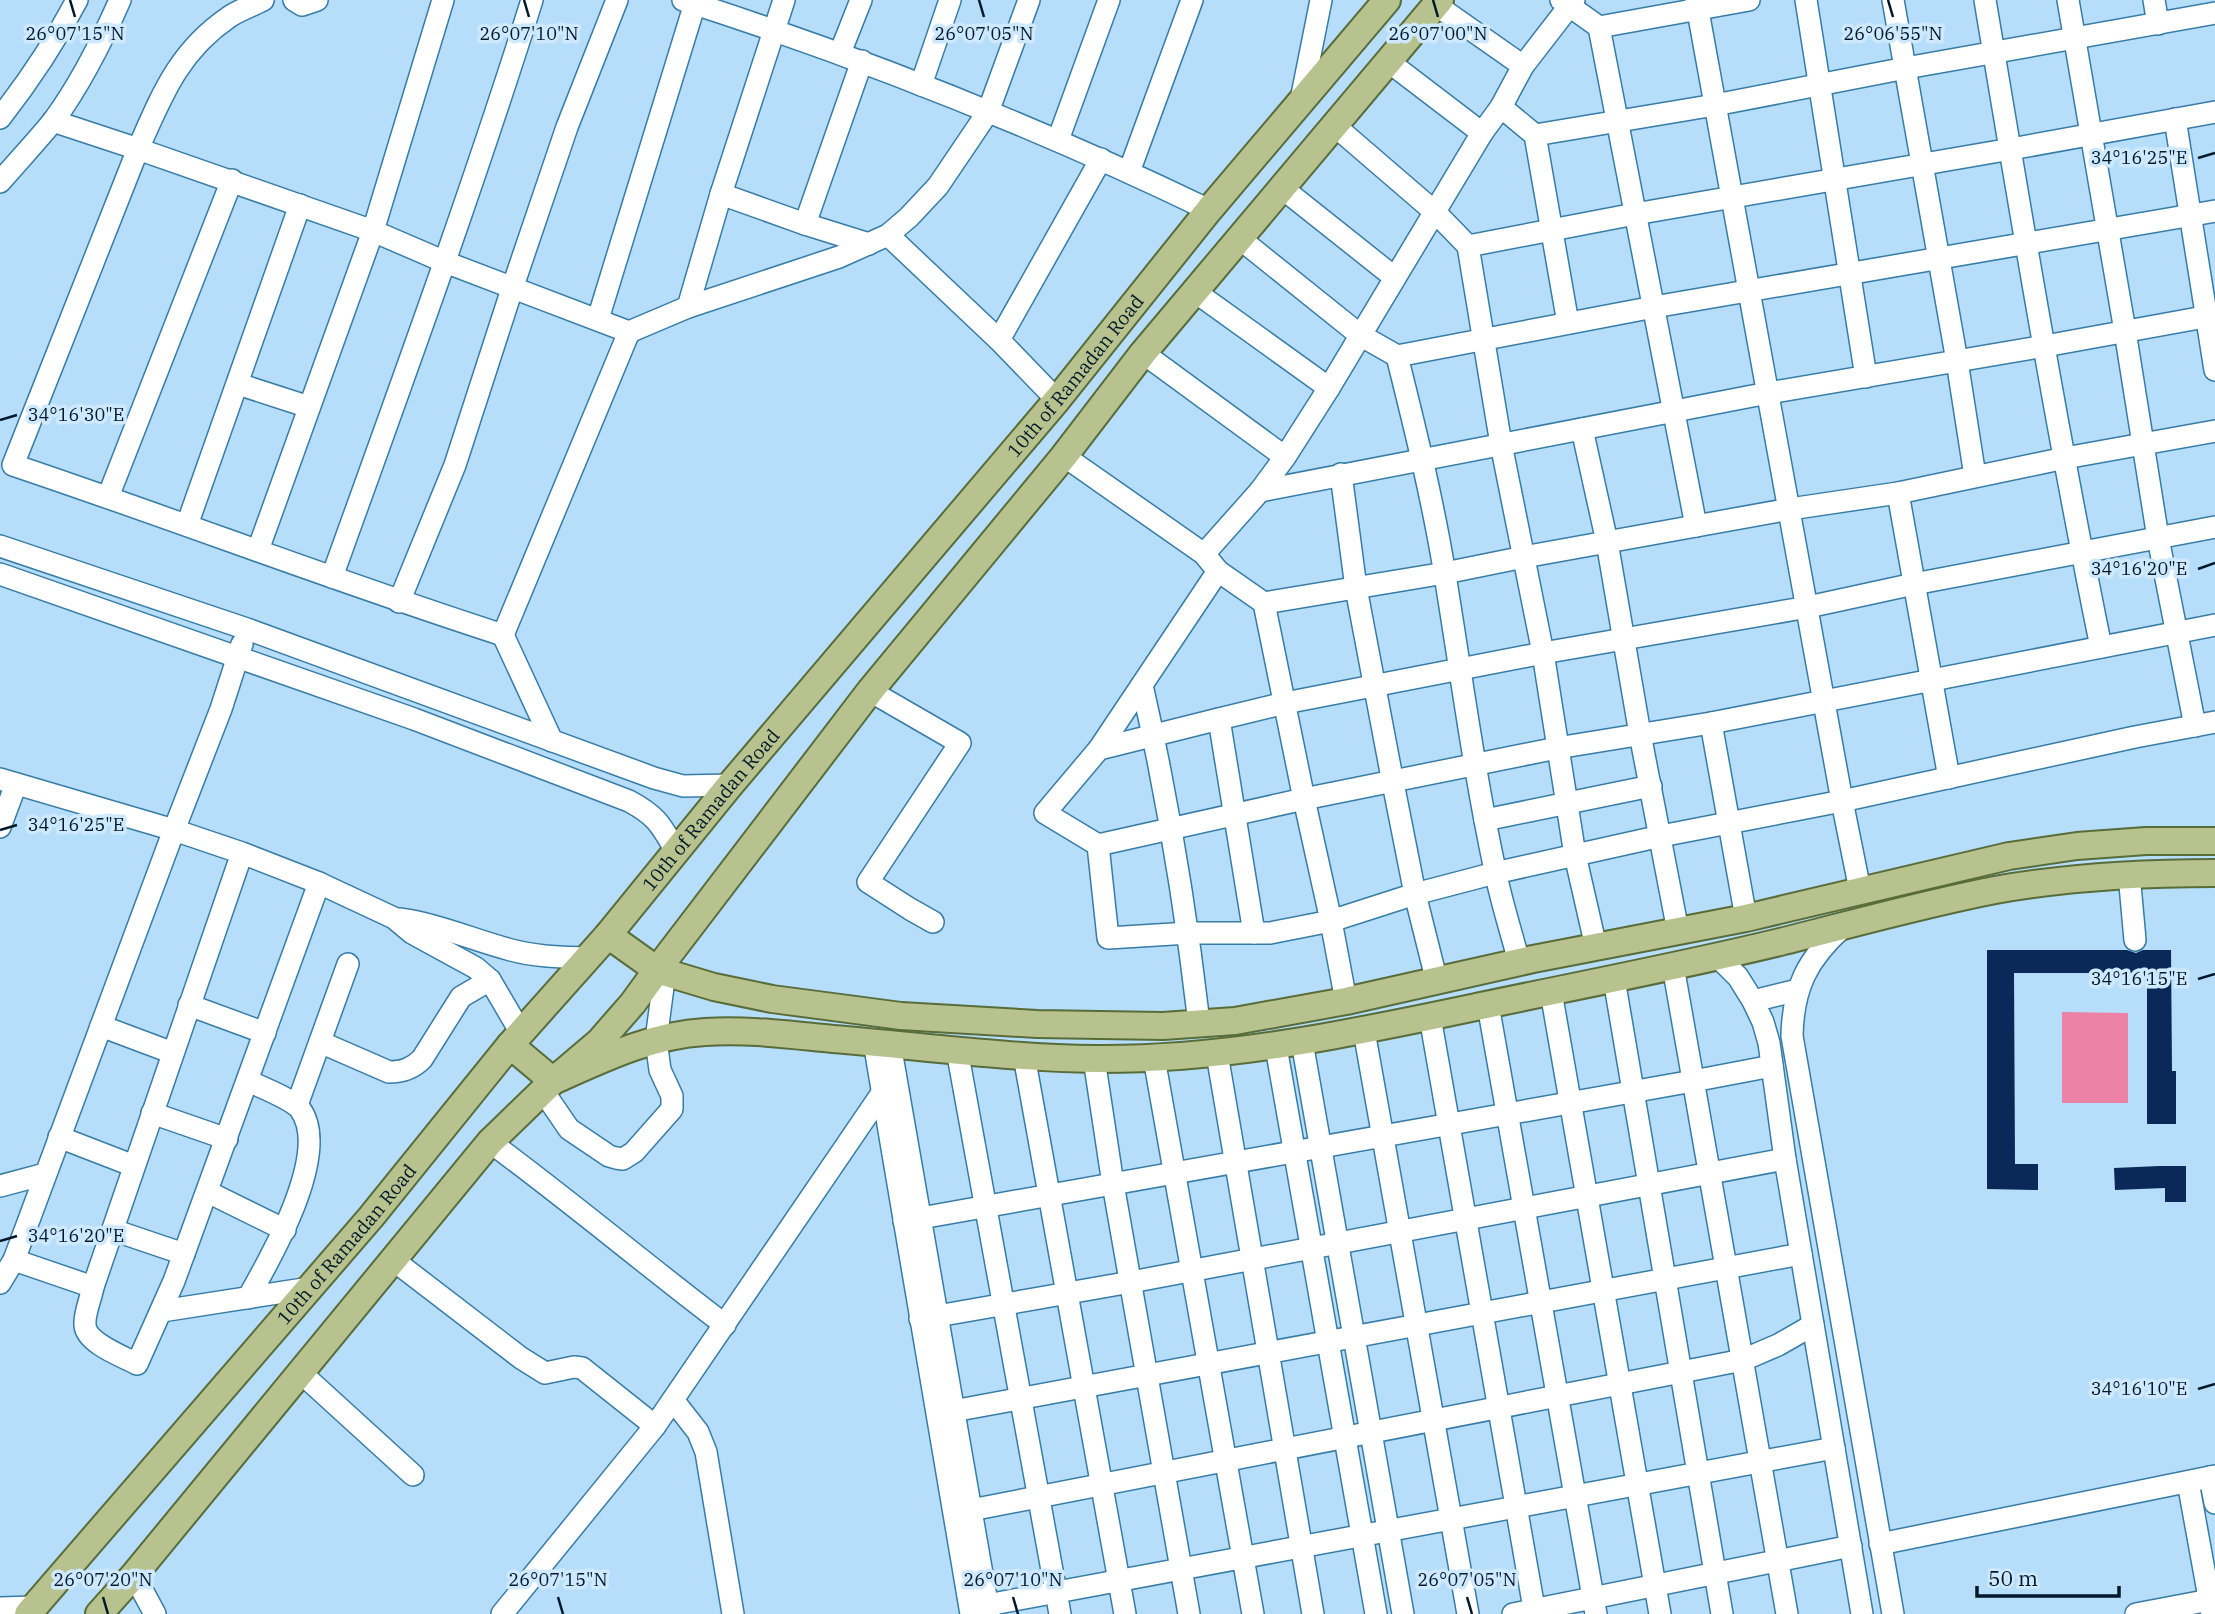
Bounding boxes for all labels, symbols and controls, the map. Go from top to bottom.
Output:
text: 26°07'15"N [26,22,125,45]
text: 26°07'10"N [480,22,579,45]
text: 26°07'05"N [935,22,1034,45]
text: 26°07'00"N [1389,22,1488,45]
text: 26°06'55"N [1844,22,1943,45]
text: 34°16'25"E [2091,146,2187,169]
street label: 10th of Ramadan Road [1002,290,1149,462]
text: 34°16'30"E [28,403,124,426]
text: 34°16'20"E [2091,557,2187,580]
street label: 10th of Ramadan Road [637,724,784,896]
text: 34°16'25"E [28,813,124,836]
text: 34°16'15"E [2091,967,2187,990]
street label: 10th of Ramadan Road [272,1159,421,1329]
text: 34°16'20"E [28,1224,124,1247]
text: 34°16'10"E [2091,1377,2187,1400]
scale bar [1977,1554,2119,1598]
text: 50 m [1988,1564,2038,1592]
text: 26°07'20"N [54,1568,153,1591]
text: 26°07'15"N [509,1568,608,1591]
text: 26°07'10"N [964,1568,1063,1591]
text: 26°07'05"N [1418,1568,1517,1591]

